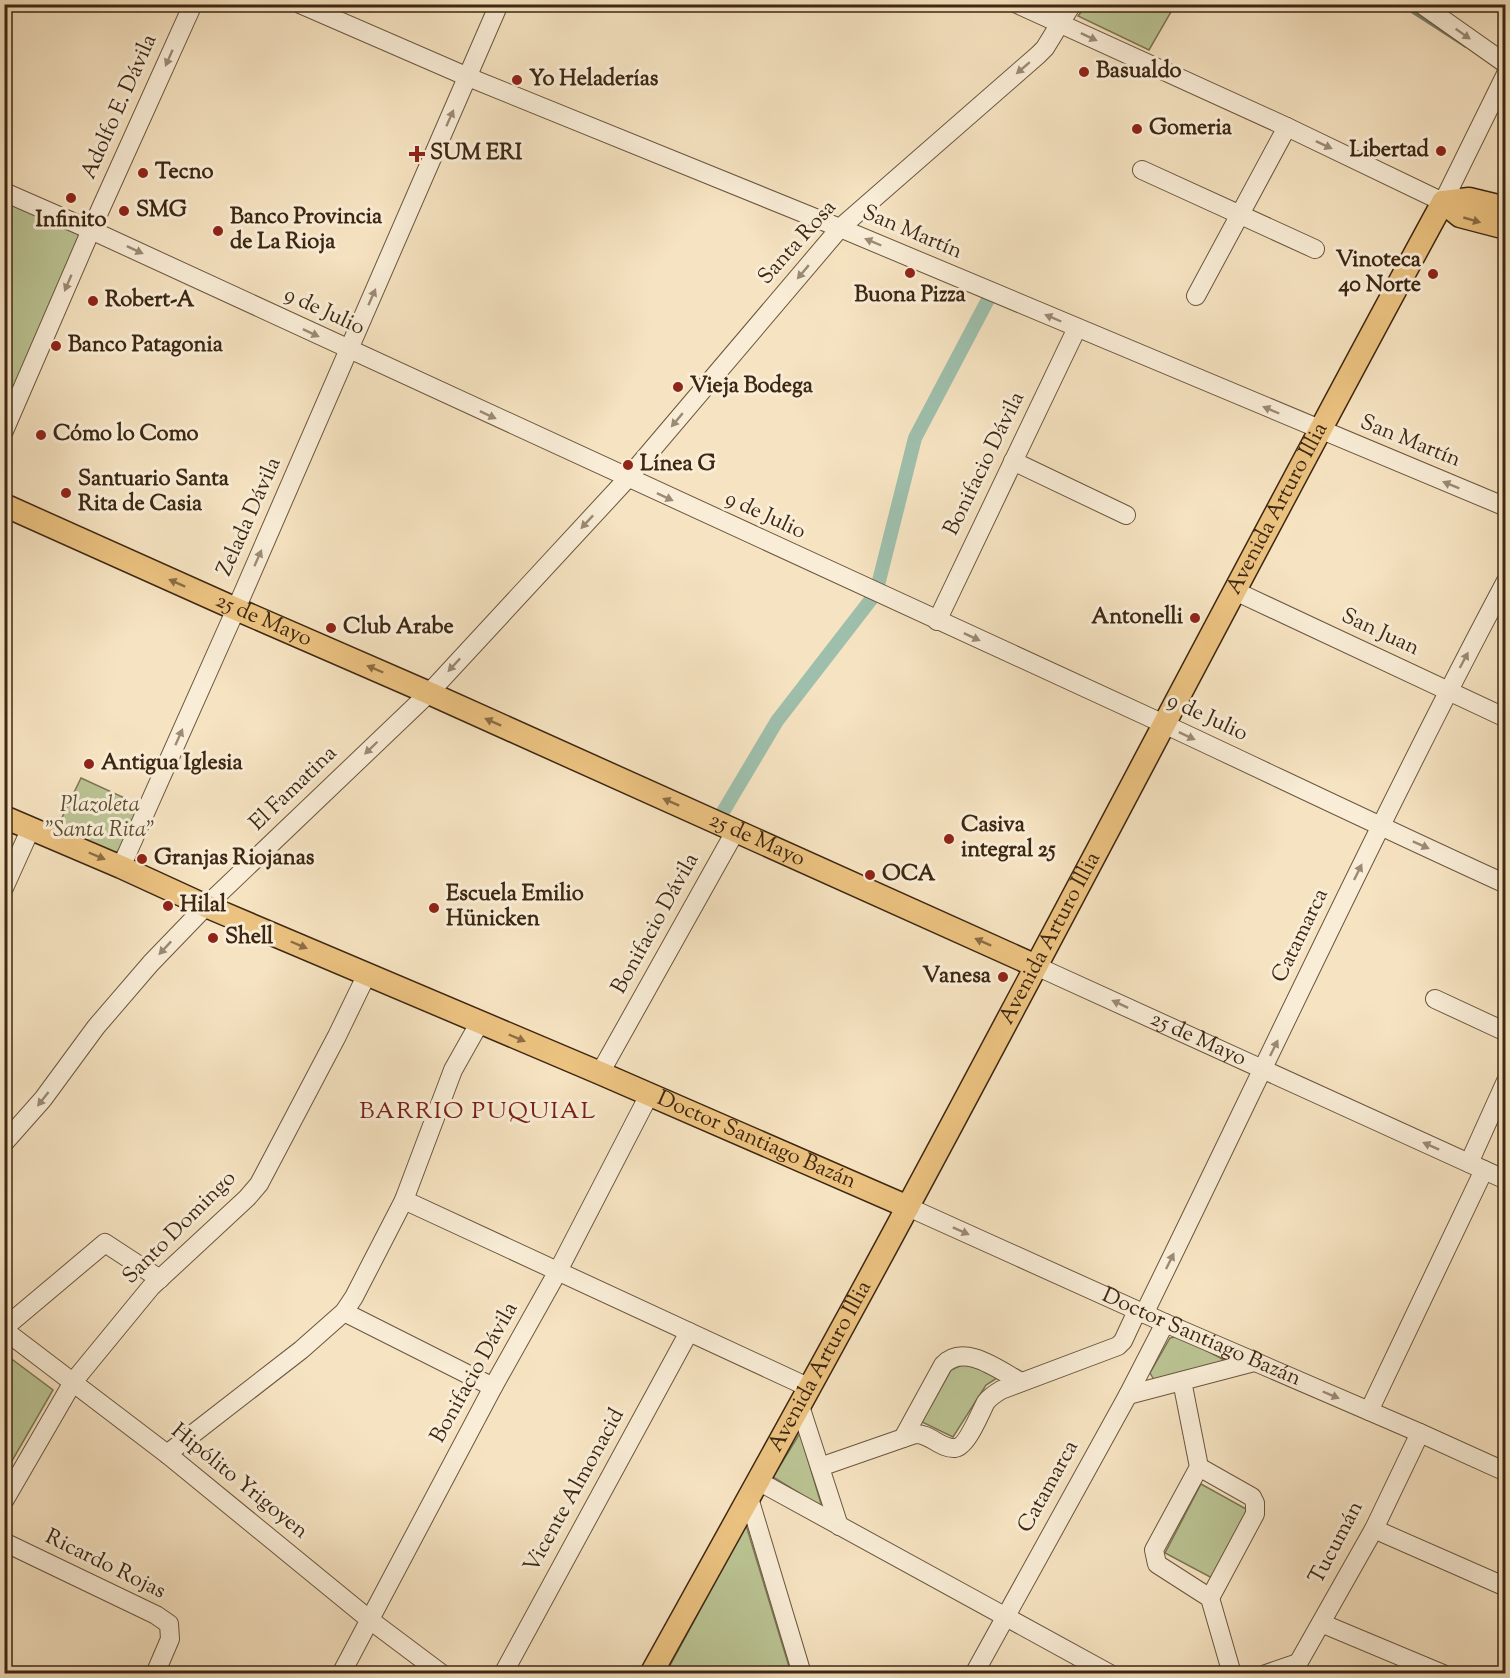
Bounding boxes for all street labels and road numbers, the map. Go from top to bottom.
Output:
street label: Adolfo E. Dávila [74,29,166,185]
street label: Santa Rosa [751,194,845,292]
street label: San Martín [857,198,967,268]
street label: 9 de Julio [278,279,370,345]
street label: Bonifacio Dávila [936,387,1034,541]
street label: San Martín [1355,407,1465,477]
street label: Avenida Arturo Illia [1219,417,1337,601]
street label: Zelada Dávila [210,452,290,582]
street label: 9 de Julio [719,483,811,549]
street label: 25 de Mayo [210,586,317,656]
street label: San Juan [1336,601,1424,665]
street label: 9 de Julio [1161,685,1253,751]
street label: El Famatina [243,739,345,839]
street label: 25 de Mayo [703,805,810,876]
street label: Avenida Arturo Illia [992,847,1110,1031]
street label: Bonifacio Dávila [604,848,708,1000]
street label: Catamarca [1264,883,1338,989]
street label: 25 de Mayo [1145,1004,1251,1076]
street label: Doctor Santiago Bazán [651,1083,861,1198]
street label: Santo Domingo [116,1164,244,1292]
street label: Avenida Arturo Illia [761,1275,881,1458]
street label: Doctor Santiago Bazán [1096,1280,1306,1396]
street label: Bonifacio Dávila [423,1297,527,1449]
street label: Vicente Almonacid [517,1403,633,1579]
street label: Hipólito Yrigoyen [163,1417,315,1547]
street label: Catamarca [1010,1435,1088,1539]
street label: Tucumán [1302,1496,1372,1590]
street label: Ricardo Rojas [39,1522,171,1608]

